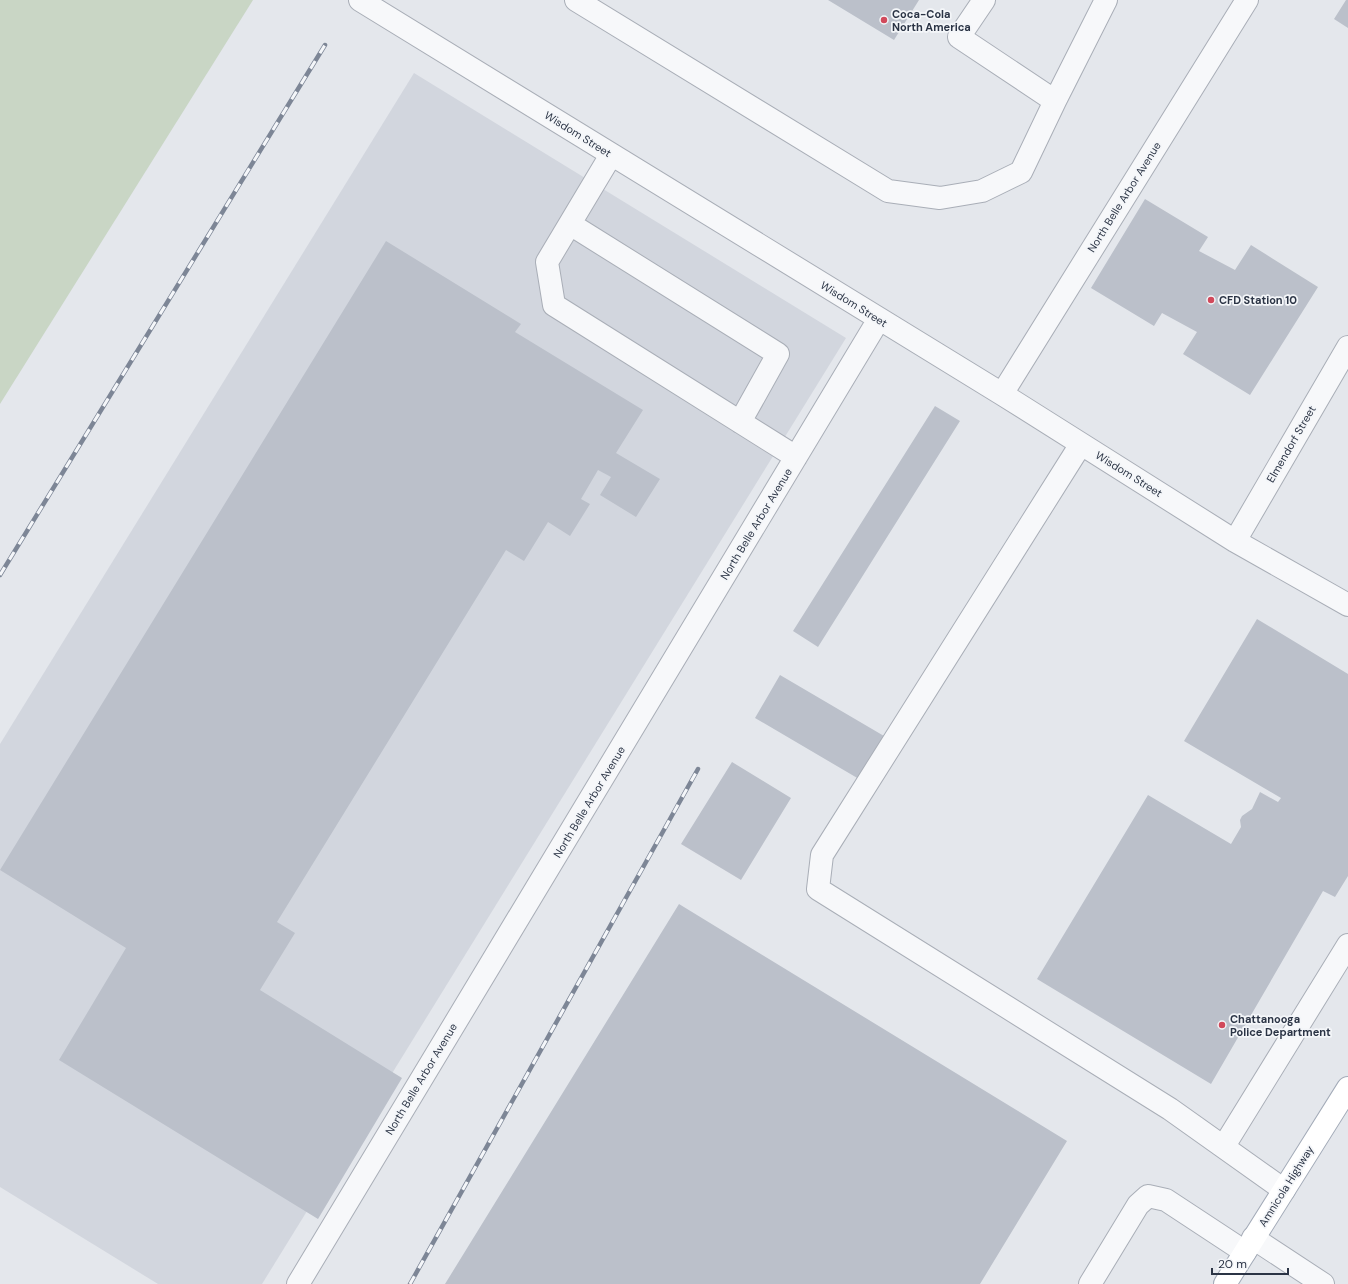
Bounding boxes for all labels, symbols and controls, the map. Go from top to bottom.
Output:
place label: Coca-Cola North America [892,7,971,34]
marker: Coca-Cola North America [879,15,889,25]
street label: Wisdom Street [542,108,614,160]
street label: North Belle Arbor Avenue [1084,139,1164,255]
street label: Wisdom Street [818,278,890,330]
place label: CFD Station 10 [1219,293,1297,307]
marker: CFD Station 10 [1206,295,1216,305]
street label: Elmendorf Street [1263,403,1319,485]
street label: Wisdom Street [1093,448,1165,500]
street label: North Belle Arbor Avenue [717,466,795,582]
street label: North Belle Arbor Avenue [550,744,628,860]
place label: Chattanooga Police Department [1230,1012,1331,1039]
marker: Chattanooga Police Department [1217,1020,1227,1030]
street label: North Belle Arbor Avenue [382,1021,460,1137]
street label: Amnicola Highway [1255,1143,1317,1229]
scale bar [1212,1250,1288,1276]
text: 20 m [1218,1256,1247,1272]

